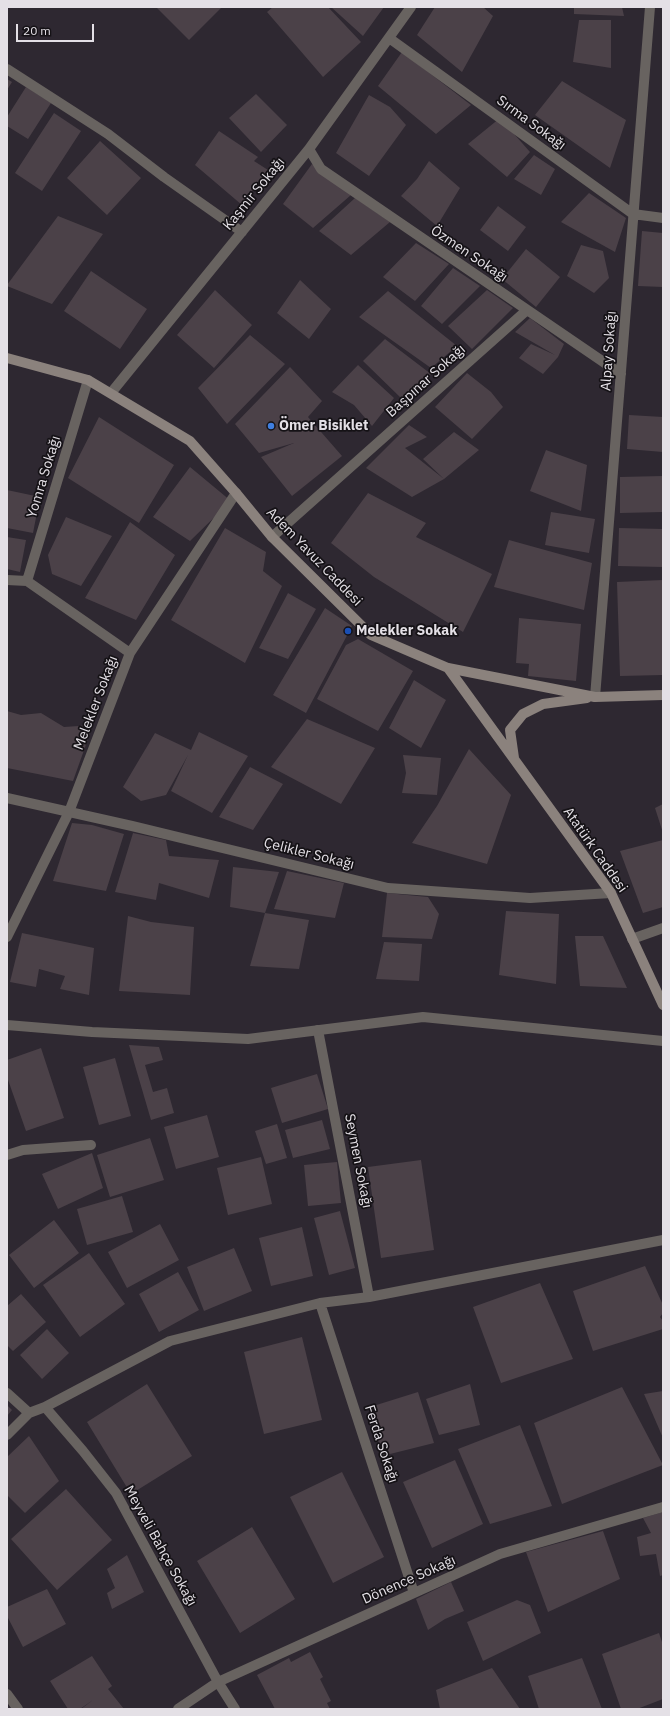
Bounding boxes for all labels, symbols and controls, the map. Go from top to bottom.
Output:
scale bar [18,16,96,42]
text: 20 m [23,23,51,38]
street label: Sırma Sokağı [493,92,569,154]
street label: Kaşmir Sokağı [220,154,288,234]
street label: Özmen Sokağı [427,222,511,286]
street label: Alpay Sokağı [598,310,620,392]
street label: Başpınar Sokağı [383,341,469,421]
place label: Ömer Bisiklet [279,418,368,434]
marker: Ömer Bisiklet [266,421,276,431]
street label: Yomra Sokağı [24,434,64,520]
street label: Adem Yavuz Caddesi [263,504,365,610]
place label: Melekler Sokak [356,623,457,639]
marker: Melekler Sokak [343,626,353,636]
street label: Melekler Sokağı [70,654,122,752]
street label: Atatürk Caddesi [559,804,631,896]
street label: Çelikler Sokağı [262,835,356,873]
street label: Seymen Sokağı [341,1112,375,1210]
street label: Ferda Sokağı [361,1403,401,1485]
street label: Meyveli Bahçe Sokağı [120,1483,200,1609]
street label: Dönence Sokağı [360,1552,458,1608]

